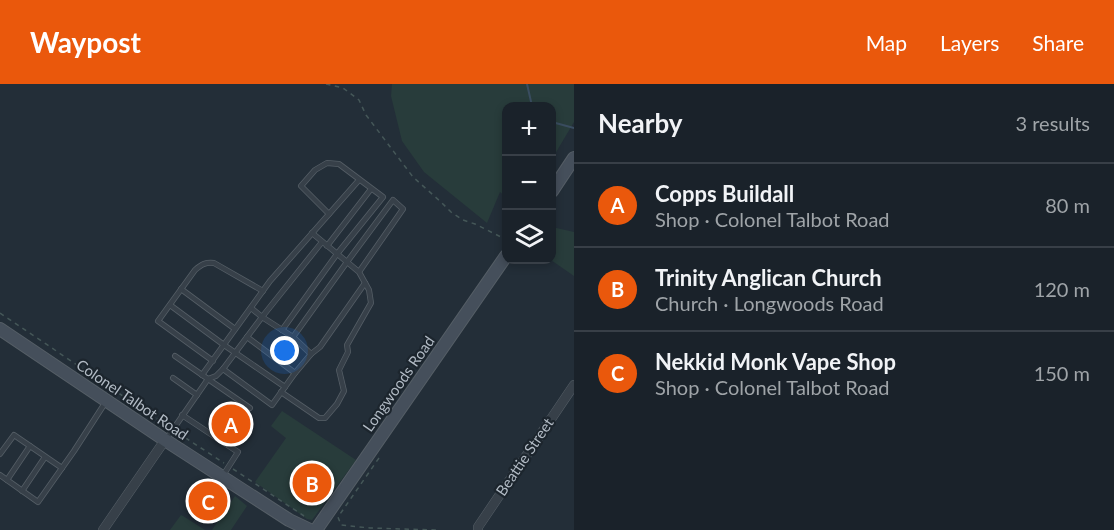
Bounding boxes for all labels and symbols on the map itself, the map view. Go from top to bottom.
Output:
street label: Longwoods Road [359,332,438,435]
your location [270,336,299,365]
street label: Colonel Talbot Road [73,355,192,443]
pin: A [212,402,250,446]
street label: Beattie Street [492,414,557,499]
pin: B [292,460,332,506]
pin: C [188,478,228,524]

